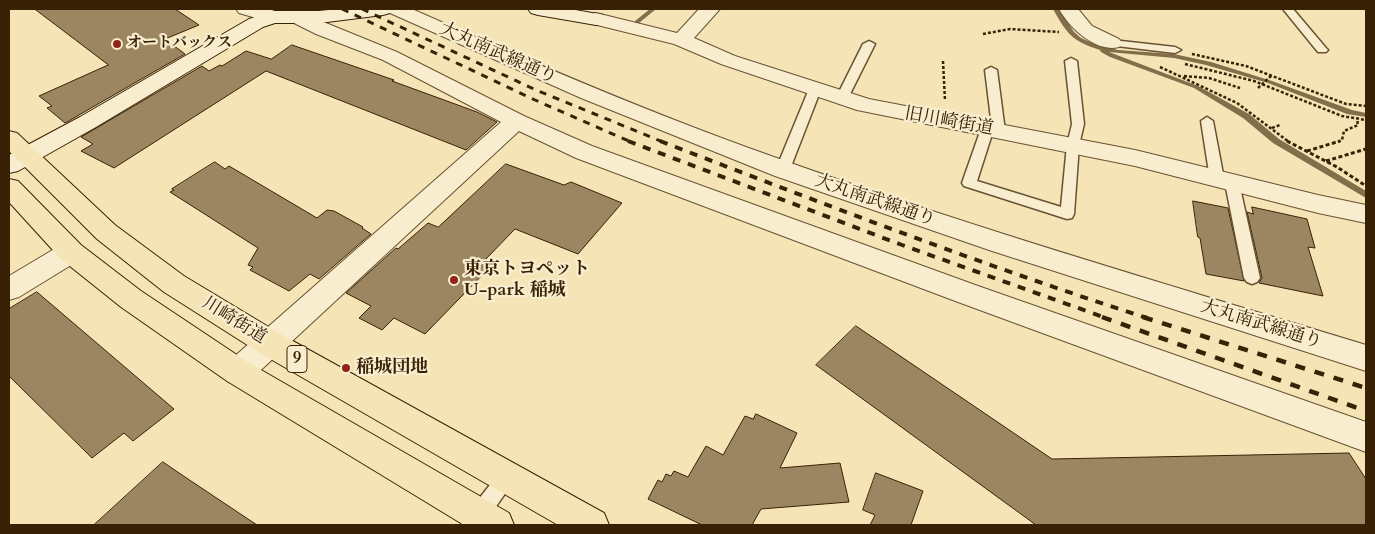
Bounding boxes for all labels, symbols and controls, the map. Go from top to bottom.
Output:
street label: 大丸南武線通り [436,19,560,89]
place label: オートバックス [127,35,232,53]
marker: オートバックス [111,38,123,50]
street label: 旧川崎街道 [903,104,995,140]
street label: 大丸南武線通り [812,170,938,232]
place label: 東京トヨペット U-park 稲城 [464,259,590,302]
marker: 東京トヨペット U-park 稲城 [448,274,460,286]
street label: 川崎街道 [198,293,270,349]
street label: 大丸南武線通り [1198,296,1324,354]
road number: 9 [287,346,307,372]
place label: 稲城団地 [356,357,428,379]
marker: 稲城団地 [340,362,352,374]

